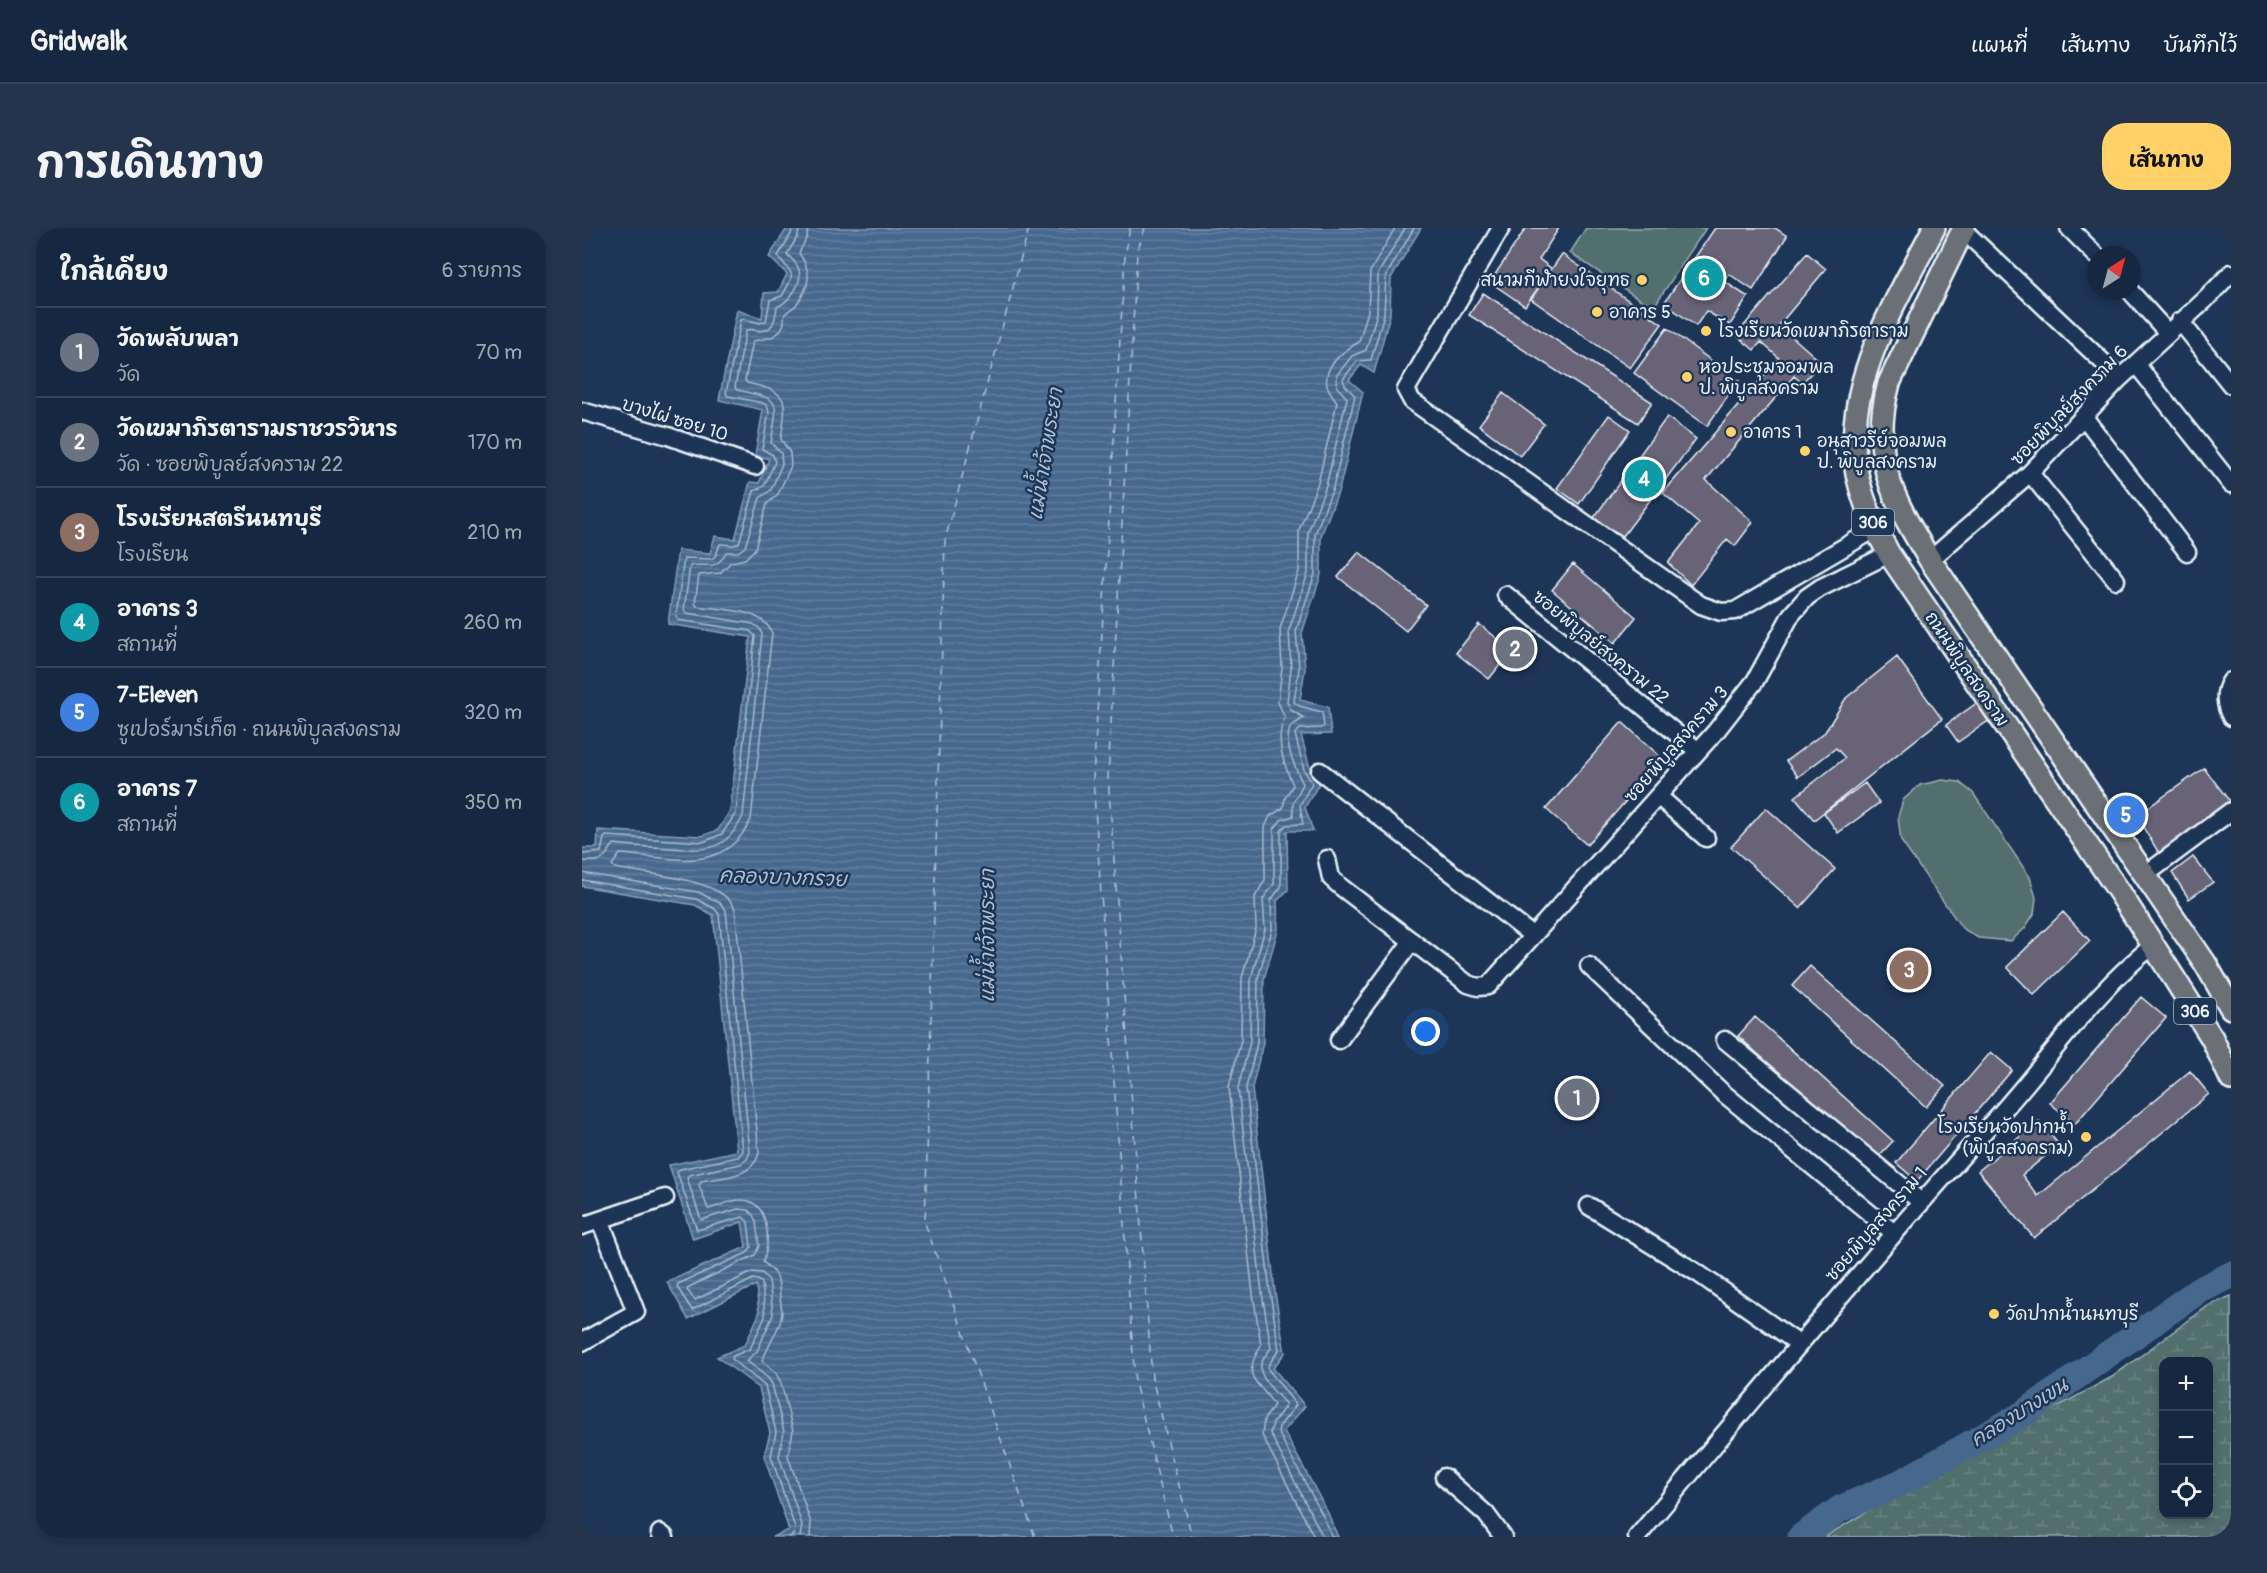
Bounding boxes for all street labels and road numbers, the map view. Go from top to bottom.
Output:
street label: ซอยพิบูลย์สงคราม 6 [2004,339,2134,472]
street label: บางไผ่ ซอย 10 [619,391,731,447]
road number: 306 [1852,509,1894,535]
street label: ซอยพิบูลย์สงคราม 22 [1527,584,1675,711]
street label: ถนนพิบูลสงคราม [1918,607,2014,733]
street label: ซอยพิบูลสงคราม 3 [1619,681,1735,809]
road number: 306 [2174,998,2216,1024]
street label: ซอยพิบูลสงคราม 1 [1820,1162,1934,1288]

